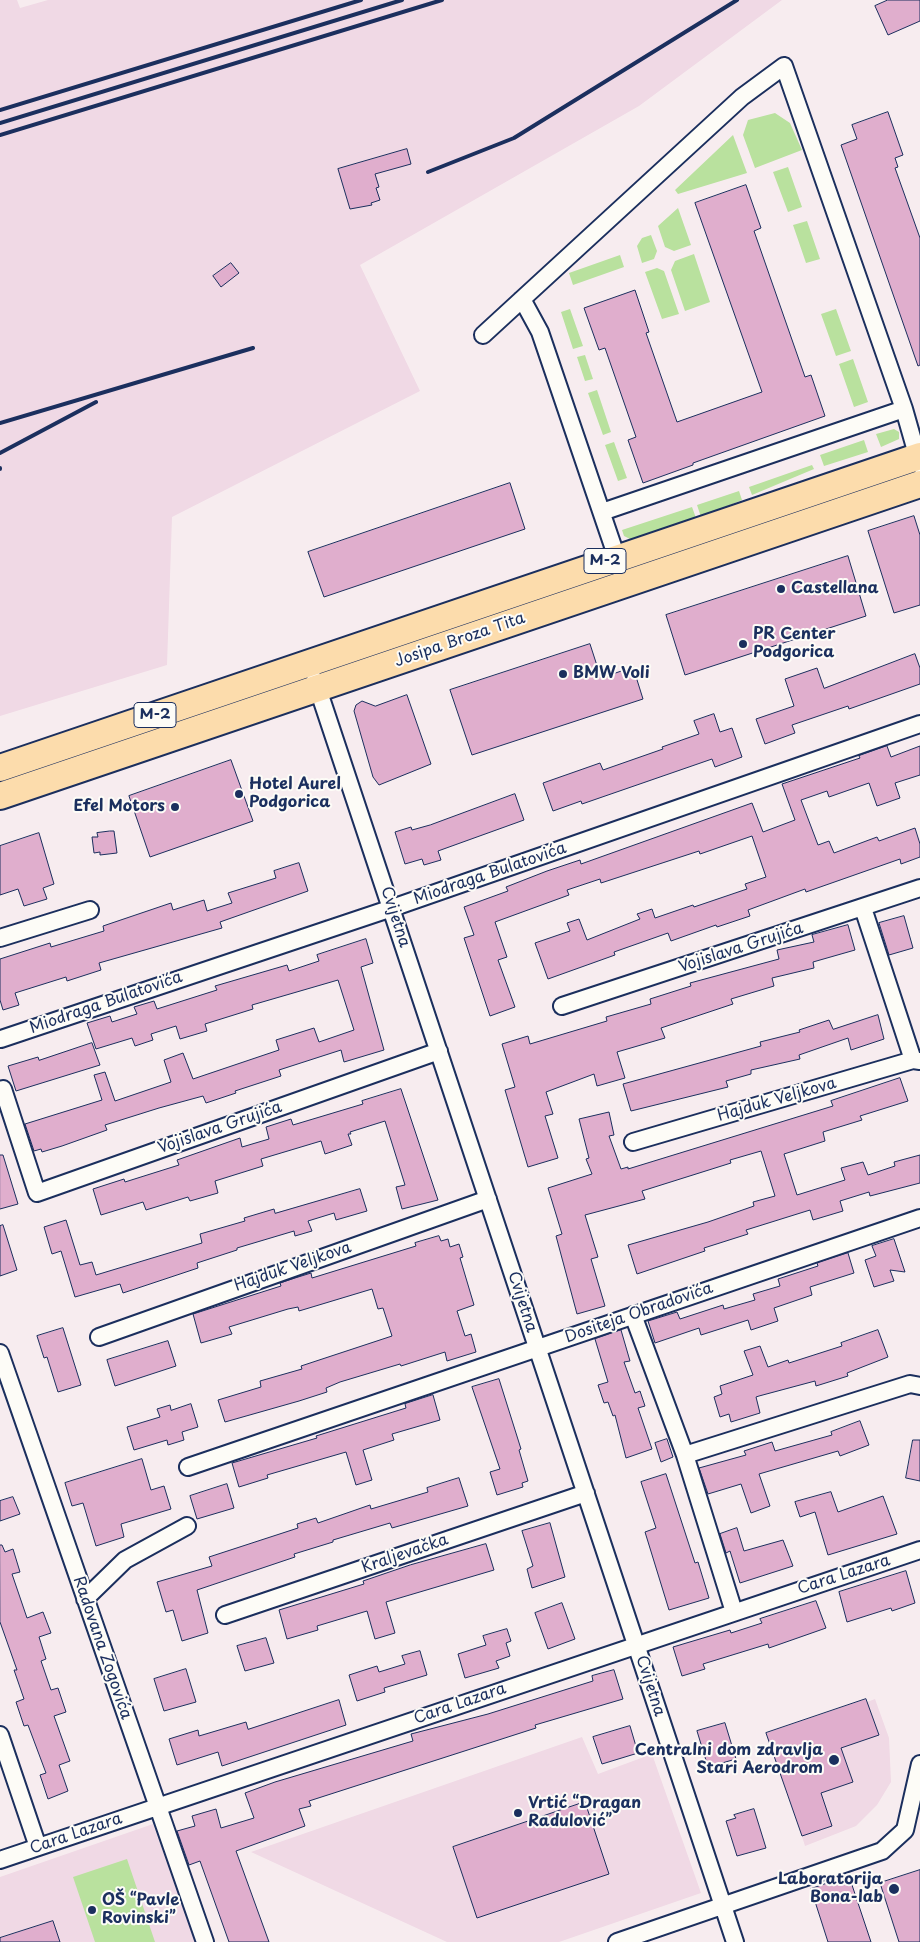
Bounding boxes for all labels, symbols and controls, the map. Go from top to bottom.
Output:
road number: M-2 [584,548,626,574]
place label: Castellana [791,579,879,599]
marker: Castellana [775,583,787,595]
street label: Josipa Broza Tita [392,609,528,671]
place label: PR Center Podgorica [753,625,835,663]
marker: PR Center Podgorica [737,638,749,650]
place label: BMW Voli [573,664,650,684]
marker: BMW Voli [557,668,569,680]
road number: M-2 [134,702,176,728]
place label: Hotel Aurel Podgorica [249,775,341,813]
marker: Hotel Aurel Podgorica [233,788,245,800]
place label: Efel Motors [73,797,165,817]
marker: Efel Motors [169,801,181,813]
street label: Miodraga Bulatovića [411,839,569,909]
street label: Cvijetna [376,884,414,950]
street label: Vojislava Grujića [676,919,806,977]
street label: Miodraga Bulatovića [27,968,185,1038]
street label: Hajduk Veljkova [715,1074,839,1126]
street label: Vojislava Grujića [156,1098,284,1158]
street label: Hajduk Veljkova [232,1238,354,1296]
street label: Cvijetna [503,1269,541,1335]
street label: Dositeja Obradovića [563,1279,715,1347]
street label: Kraljevačka [359,1530,451,1578]
street label: Cara Lazara [795,1551,893,1599]
street label: Radovana Zogovića [68,1574,136,1722]
street label: Cvijetna [631,1653,669,1719]
street label: Cara Lazara [411,1679,509,1729]
place label: Centralni dom zdravlja Stari Aerodrom [635,1741,823,1779]
marker: Centralni dom zdravlja Stari Aerodrom [827,1753,841,1767]
place label: Vrtić “Dragan Radulović” [528,1794,641,1832]
marker: Vrtić “Dragan Radulović” [512,1807,524,1819]
street label: Cara Lazara [27,1809,125,1859]
place label: Laboratorija Bona-lab [778,1870,883,1908]
marker: Laboratorija Bona-lab [887,1882,901,1896]
place label: OŠ “Pavle Rovinski” [102,1891,179,1929]
marker: OŠ “Pavle Rovinski” [86,1904,98,1916]

